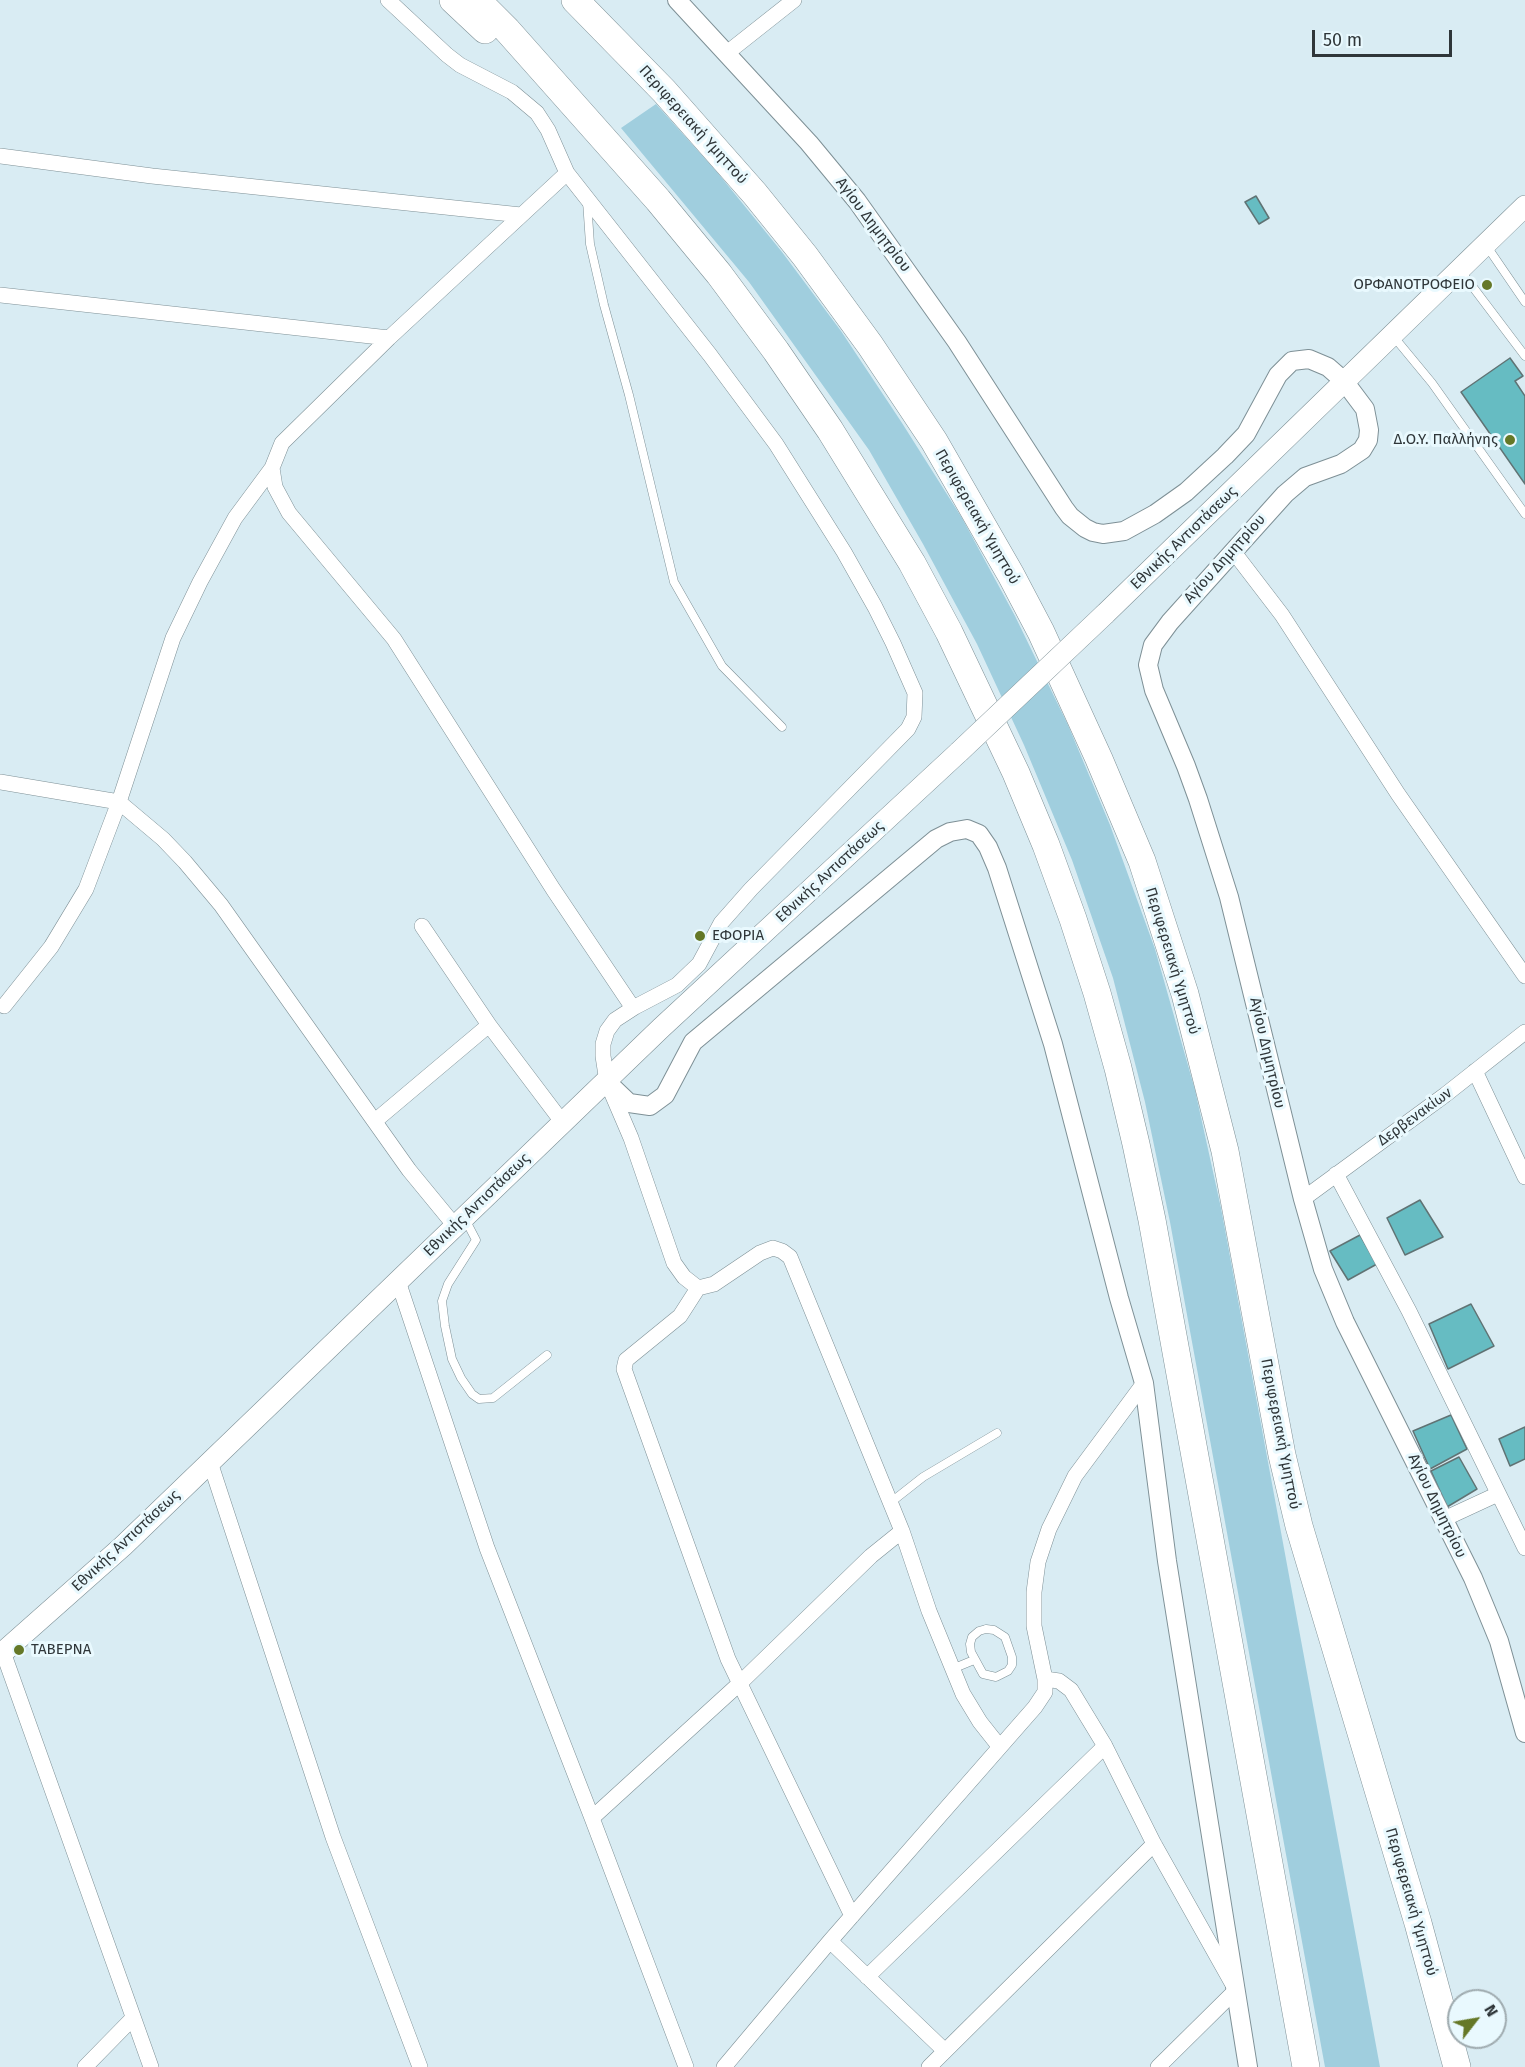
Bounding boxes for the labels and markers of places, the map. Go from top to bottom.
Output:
place label: ΟΡΦΑΝΟΤΡΟΦΕΙΟ [1353,276,1475,294]
marker: ΟΡΦΑΝΟΤΡΟΦΕΙΟ [1480,278,1494,292]
place label: Δ.Ο.Υ. Παλλήνης [1394,431,1498,449]
marker: Δ.Ο.Υ. Παλλήνης [1503,433,1517,447]
place label: ΕΦΟΡΙΑ [712,927,764,945]
marker: ΕΦΟΡΙΑ [693,929,707,943]
place label: ΤΑΒΕΡΝΑ [31,1641,91,1659]
marker: ΤΑΒΕΡΝΑ [12,1643,26,1657]

